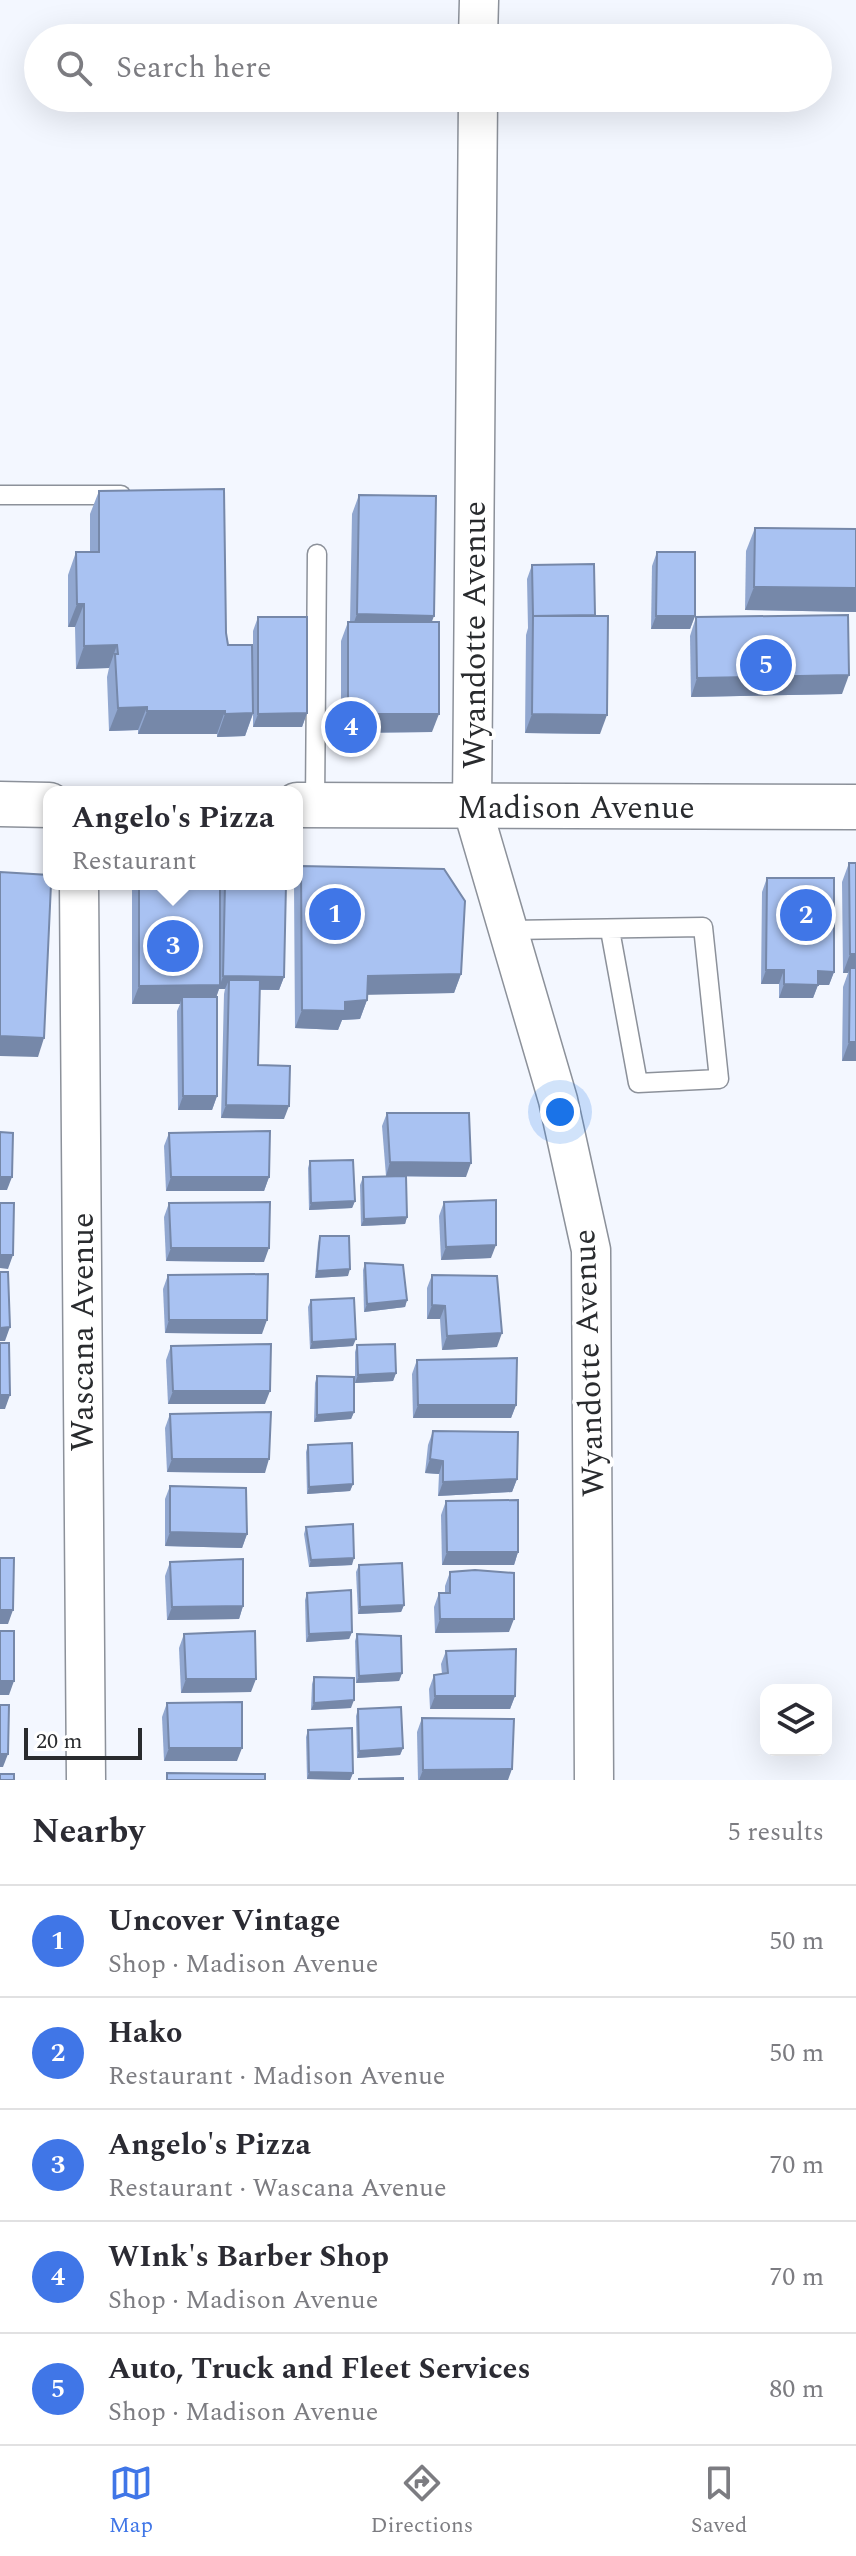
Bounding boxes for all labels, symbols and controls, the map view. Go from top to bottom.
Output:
search box [24,24,832,112]
text: Search here [116,45,272,91]
icon: search [52,46,96,90]
street label: Wyandotte Avenue [451,501,500,769]
pin: 5 [740,635,792,695]
pin: 4 [325,697,377,757]
street label: Madison Avenue [457,784,695,833]
popup [43,786,303,890]
text: Angelo's Pizza [72,795,274,841]
text: Restaurant [72,841,196,881]
pin: 1 [309,884,361,944]
pin: 2 [780,885,832,945]
pin: 3 [147,916,199,976]
your location [540,1092,580,1132]
street label: Wascana Avenue [59,1213,108,1451]
street label: Wyandotte Avenue [560,1228,619,1498]
map controls [760,1684,832,1756]
button: layers [760,1684,832,1756]
scale bar [24,1724,142,1760]
text: 20 m [36,1725,82,1758]
text: Nearby [32,1806,145,1858]
text: 5 results [728,1812,824,1852]
text: Uncover Vintage [108,1898,340,1944]
text: 1 [51,1921,65,1961]
text: 50 m [769,1921,824,1961]
text: Shop · Madison Avenue [108,1944,378,1984]
text: Hako [108,2010,182,2056]
text: 2 [51,2033,65,2073]
text: 50 m [769,2033,824,2073]
text: Restaurant · Madison Avenue [108,2056,445,2096]
text: Angelo's Pizza [108,2122,311,2168]
text: 3 [51,2145,65,2185]
text: 70 m [769,2145,824,2185]
text: Restaurant · Wascana Avenue [108,2168,447,2208]
text: WInk's Barber Shop [108,2234,389,2280]
text: 4 [51,2257,65,2297]
text: 70 m [769,2257,824,2297]
text: Shop · Madison Avenue [108,2280,378,2320]
text: Auto, Truck and Fleet Services [108,2346,531,2392]
text: 5 [51,2369,65,2409]
text: 80 m [769,2369,824,2409]
text: Shop · Madison Avenue [108,2392,378,2432]
tab: Map [109,2461,153,2542]
tab: Directions [371,2461,473,2542]
tab: Saved [691,2461,747,2542]

